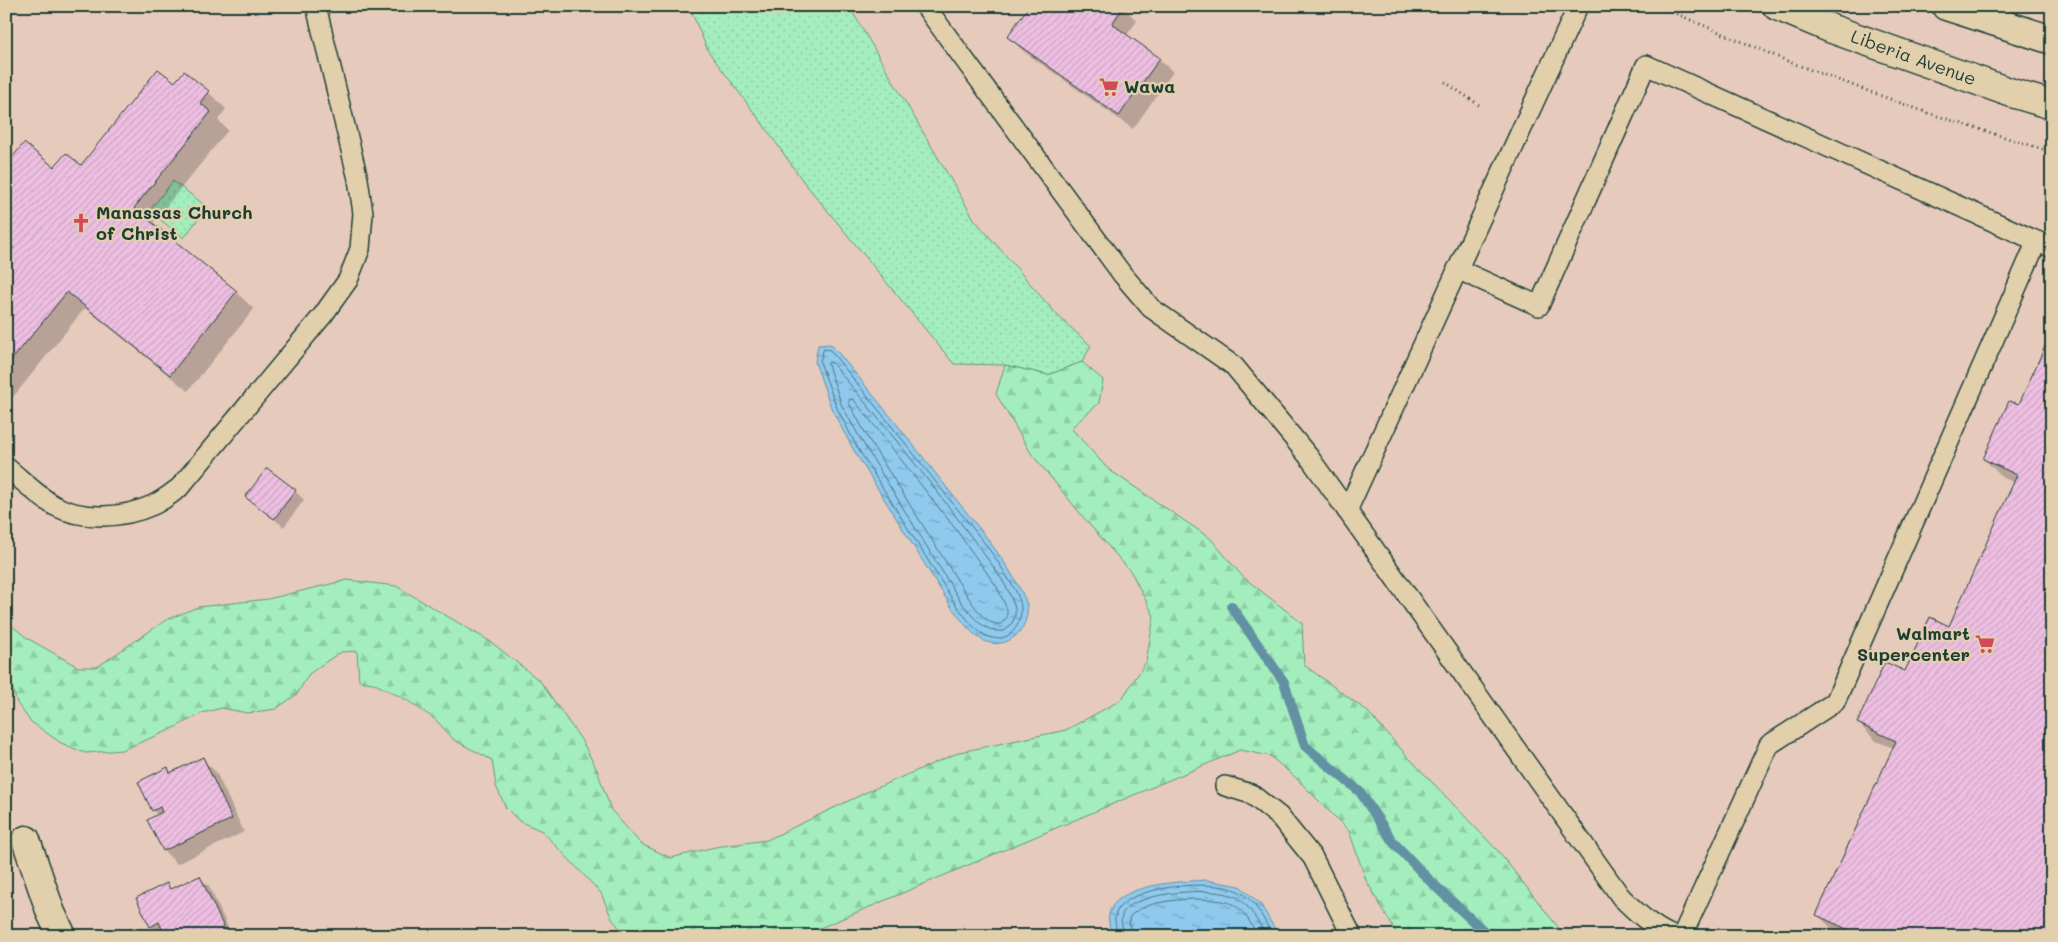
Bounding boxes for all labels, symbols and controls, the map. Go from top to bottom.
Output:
street label: Liberia Avenue [1848,24,1980,90]
place label: Wawa [1124,74,1175,98]
supermarket icon: Wawa [1098,76,1120,98]
place label: Manassas Church of Christ [96,200,252,245]
church icon: Manassas Church of Christ [70,212,92,234]
place label: Walmart Supercenter [1857,621,1970,666]
supermarket icon: Walmart Supercenter [1974,633,1996,655]

